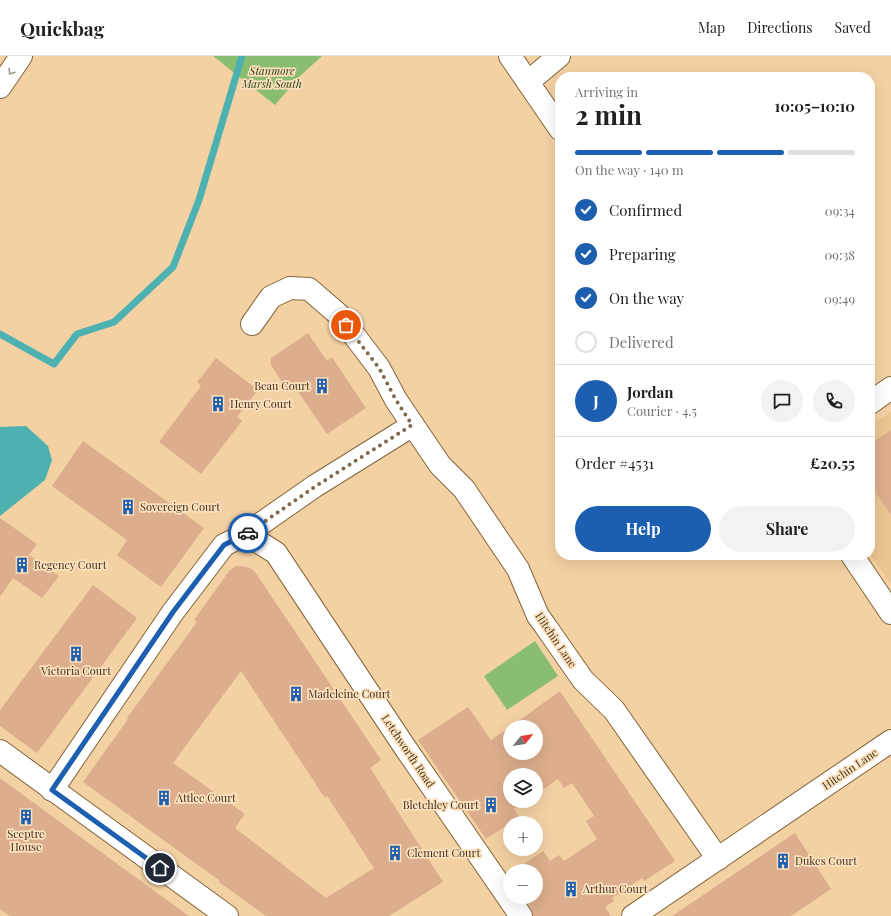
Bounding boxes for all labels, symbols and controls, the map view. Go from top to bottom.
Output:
text: Quickbag [20,15,104,41]
text: Map [698,18,725,37]
text: Directions [747,18,813,37]
text: Saved [835,18,871,37]
park label: Stanmore Marsh South [241,63,302,91]
one-way arrow [8,68,16,75]
text: Arriving in [575,83,638,100]
text: 10:05–10:10 [775,96,855,116]
text: 2 min [575,97,642,132]
text: On the way · 140 m [575,161,683,178]
icon: check [575,199,597,221]
text: Confirmed [609,200,682,220]
text: 09:34 [825,202,855,219]
icon: check [575,243,597,265]
text: Preparing [609,244,676,264]
text: 09:38 [825,246,855,263]
icon: check [575,287,597,309]
text: On the way [609,288,684,308]
text: 09:49 [824,290,855,307]
pin [329,308,363,342]
icon: bag [335,314,357,336]
text: Delivered [609,332,674,352]
building icon: Beau Court [313,377,331,395]
place label: Beau Court [254,378,310,393]
button: chat [761,380,803,422]
button: phone [813,380,855,422]
text: Jordan [627,382,673,402]
text: J [593,391,599,411]
building icon: Henry Court [209,395,227,413]
place label: Henry Court [230,396,292,411]
text: Courier · 4.5 [627,402,697,419]
text: Order #4531 [575,453,654,473]
text: £20.55 [810,453,855,473]
building icon: Sovereign Court [119,498,137,516]
place label: Sovereign Court [140,499,220,514]
button: Help [575,506,711,552]
button: Share [719,506,855,552]
courier [228,513,268,553]
icon: car [237,522,259,544]
building icon: Regency Court [13,556,31,574]
place label: Regency Court [34,557,107,572]
street label: Hitchin Lane [532,609,581,671]
building icon: Victoria Court [67,645,85,663]
place label: Victoria Court [40,663,111,678]
building icon: Madeleine Court [287,685,305,703]
place label: Madeleine Court [308,686,391,701]
street label: Letchworth Road [378,711,439,791]
north arrow [503,720,543,760]
map controls [503,720,543,904]
street label: Hitchin Lane [819,744,881,793]
button: layers [503,768,543,808]
building icon: Attlee Court [155,789,173,807]
place label: Attlee Court [175,790,236,805]
building icon: Bletchley Court [482,796,500,814]
place label: Bletchley Court [403,797,479,812]
building icon: Sceptre House [17,808,35,826]
button: + [503,816,543,856]
place label: Sceptre House [7,826,45,854]
building icon: Clement Court [386,844,404,862]
place label: Clement Court [407,845,480,860]
pin [143,851,177,885]
building icon: Dukes Court [774,852,792,870]
place label: Dukes Court [795,853,857,868]
icon: home [149,857,171,879]
button: − [503,864,543,904]
building icon: Arthur Court [562,880,580,898]
place label: Arthur Court [582,881,648,896]

